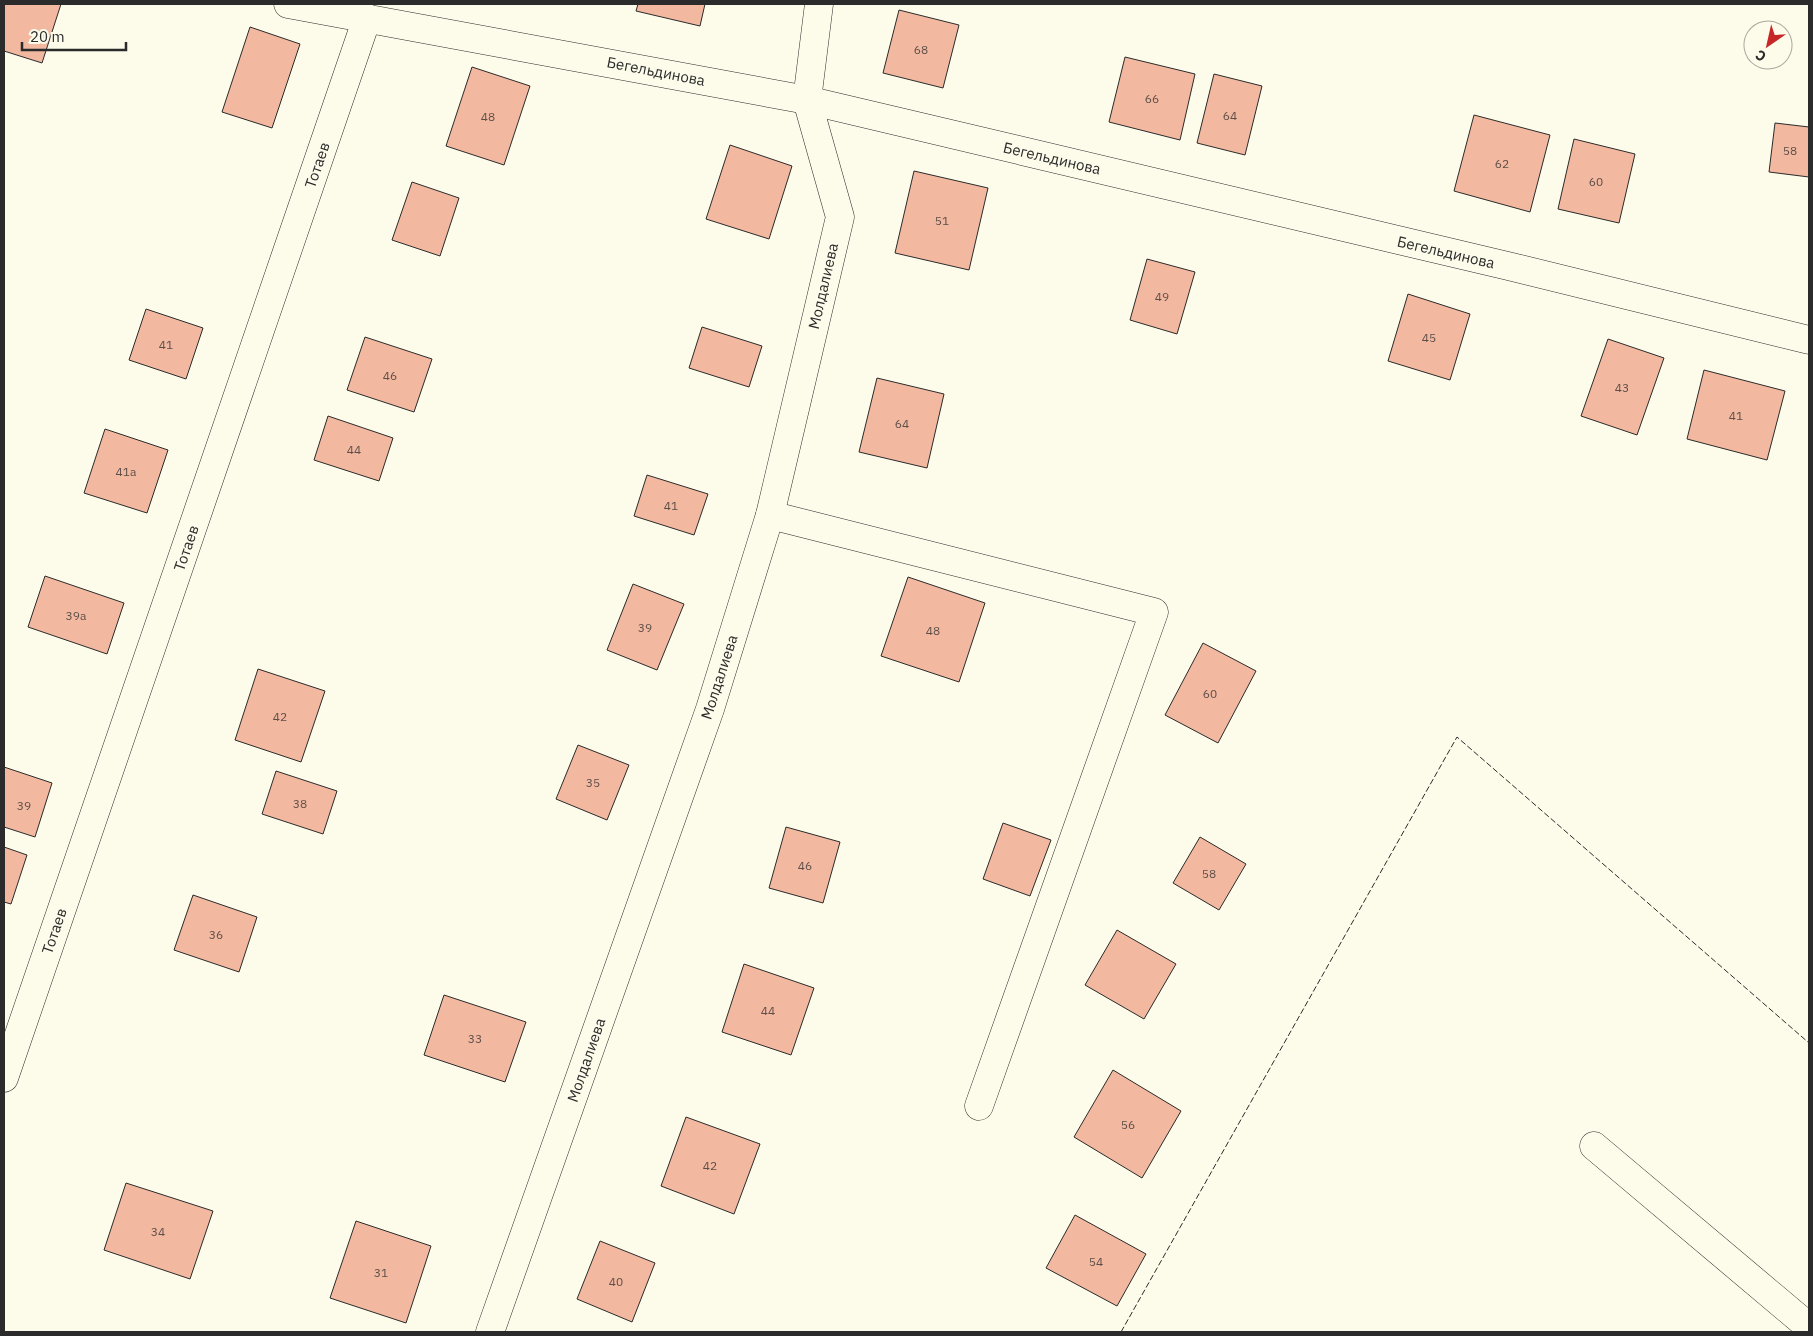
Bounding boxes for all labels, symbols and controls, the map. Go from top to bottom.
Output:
scale bar [22,20,126,52]
north arrow [1743,20,1793,70]
text: 20 m [30,27,65,46]
house number: 68 [914,42,928,57]
text: С [1752,46,1770,66]
street label: Бегельдинова [605,52,707,90]
house number: 66 [1145,91,1159,106]
house number: 64 [1223,108,1237,123]
house number: 48 [481,109,495,124]
street label: Бегельдинова [1001,138,1103,178]
street label: Тотаев [300,140,334,190]
house number: 58 [1783,143,1797,158]
house number: 62 [1495,156,1509,171]
house number: 60 [1589,174,1603,189]
house number: 51 [935,213,949,228]
street label: Бегельдинова [1395,232,1497,272]
street label: Молдалиева [804,241,842,331]
house number: 49 [1155,289,1169,304]
house number: 45 [1422,330,1436,345]
house number: 41 [159,337,173,352]
house number: 46 [383,368,397,383]
house number: 43 [1615,380,1629,395]
house number: 41 [1729,408,1743,423]
house number: 64 [895,416,909,431]
house number: 44 [347,442,361,457]
house number: 41а [116,464,137,479]
house number: 41 [664,498,678,513]
street label: Тотаев [169,523,203,573]
house number: 39а [66,608,87,623]
house number: 39 [638,620,652,635]
house number: 48 [926,623,940,638]
street label: Молдалиева [696,632,742,722]
house number: 60 [1203,686,1217,701]
house number: 42 [273,709,287,724]
house number: 35 [586,775,600,790]
house number: 38 [293,796,307,811]
house number: 39 [17,798,31,813]
house number: 46 [798,858,812,873]
house number: 58 [1202,866,1216,881]
street label: Тотаев [37,906,71,956]
house number: 36 [209,927,223,942]
house number: 44 [761,1003,775,1018]
street label: Молдалиева [563,1015,609,1105]
house number: 33 [468,1031,482,1046]
house number: 56 [1121,1117,1135,1132]
house number: 42 [703,1158,717,1173]
house number: 34 [151,1224,165,1239]
house number: 54 [1089,1254,1103,1269]
house number: 31 [374,1265,388,1280]
house number: 40 [609,1274,623,1289]

